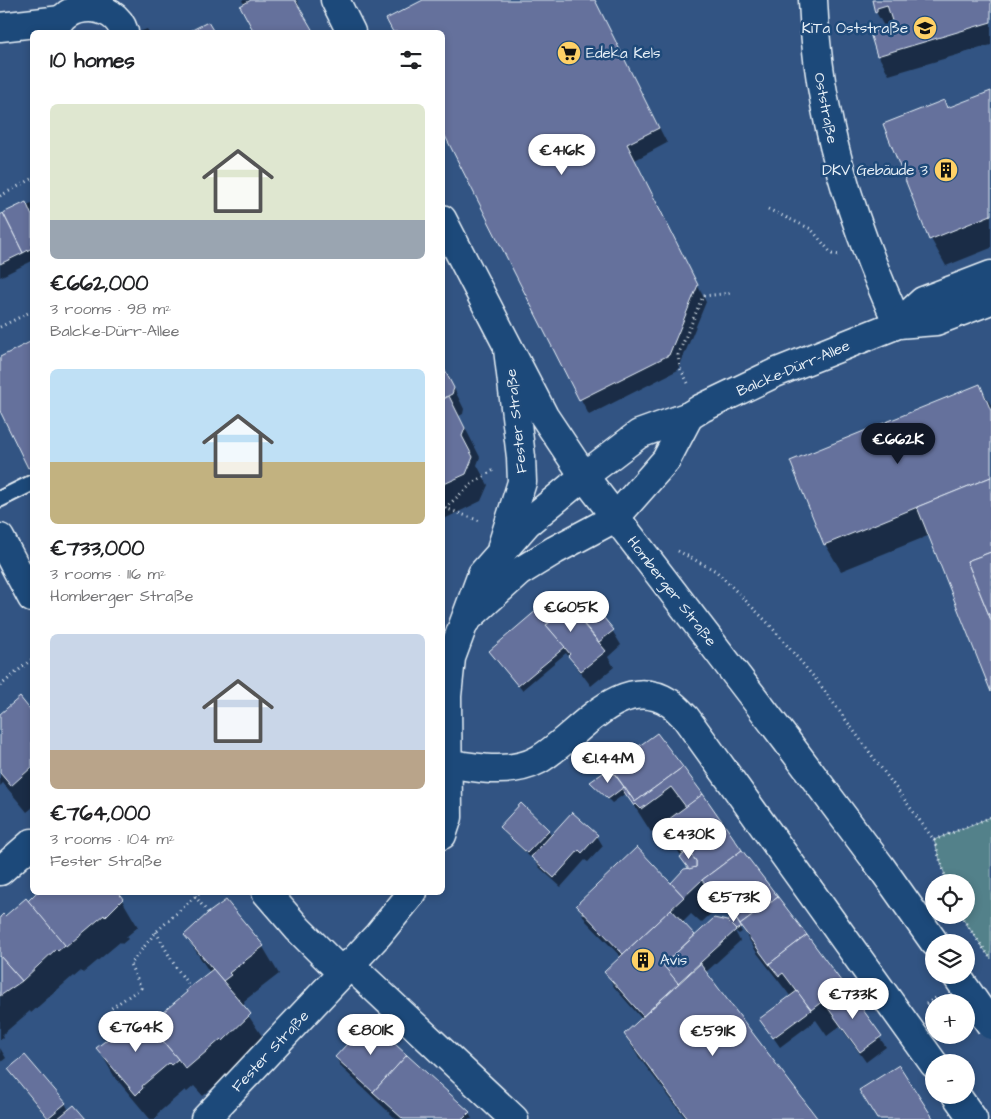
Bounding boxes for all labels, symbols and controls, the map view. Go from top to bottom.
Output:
school or university icon: KiTa Oststraße [912,15,938,41]
place label: KiTa Oststraße [802,18,908,39]
supermarket icon: Edeka Kels [556,40,582,66]
place label: Edeka Kels [586,43,661,64]
text: 10 homes [50,46,135,75]
icon: filters [397,46,425,74]
street label: Oststraße [808,71,843,145]
pin: €416K [527,134,597,176]
icon: home [193,136,283,226]
text: €416K [539,139,585,161]
building icon: DKV Gebäude 3 [933,157,959,183]
place label: DKV Gebäude 3 [822,160,928,181]
text: €662,000 [50,269,149,298]
text: 3 rooms · 98 m² [50,298,171,320]
text: Balcke-Dürr-Allee [50,320,179,342]
street label: Balcke-Dürr-Allee [733,335,853,402]
street label: Fester Straße [501,368,532,474]
icon: home [193,401,283,491]
pin: €662K [863,422,933,465]
text: €662K [872,428,924,450]
street label: Homberger Straße [621,532,721,651]
text: €733,000 [50,534,144,563]
text: 3 rooms · 116 m² [50,563,166,585]
text: Homberger Straße [50,585,194,607]
pin: €605K [536,590,606,633]
text: €605K [544,596,598,618]
icon: home [193,666,283,756]
pin: €1.44M [567,742,649,784]
text: €1.44M [582,747,634,769]
text: €764,000 [50,799,151,828]
pin: €430K [654,818,724,860]
text: €430K [663,823,715,845]
text: 3 rooms · 104 m² [50,828,175,850]
text: Fester Straße [50,850,162,872]
map controls [925,874,975,1104]
button: locate [925,874,975,924]
pin: €573K [699,880,769,923]
text: €573K [708,886,760,908]
button: layers [925,934,975,984]
building icon: Avis [630,947,656,973]
place label: Avis [660,950,688,971]
pin: €733K [818,978,888,1020]
text: €733K [829,983,877,1005]
button: + [925,994,975,1044]
street label: Fester Straße [227,1006,314,1097]
pin: €764K [101,1010,171,1053]
pin: €801K [336,1014,406,1056]
pin: €591K [678,1014,748,1057]
text: €764K [109,1016,163,1038]
text: €801K [349,1019,393,1041]
text: €591K [691,1020,735,1042]
button: − [925,1054,975,1104]

